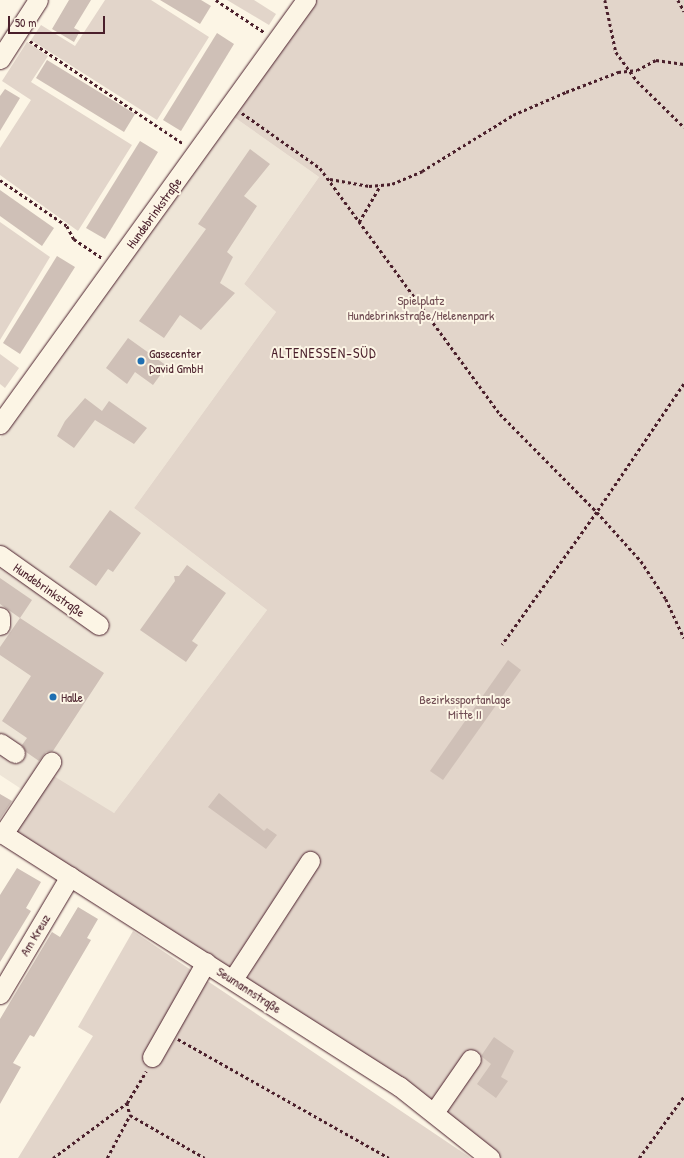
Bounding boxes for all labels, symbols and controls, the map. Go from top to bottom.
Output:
scale bar [10,8,107,34]
text: 50 m [15,14,36,31]
street label: Hundebrinkstraße [123,175,185,251]
park label: Spielplatz Hundebrinkstraße/Helenenpark [348,293,494,324]
district label: ALTENESSEN-SÜD [271,345,377,361]
place label: Gasecenter David GmbH [149,346,203,377]
marker: Gasecenter David GmbH [136,356,146,366]
street label: Hundebrinkstraße [10,560,88,620]
place label: Halle [61,689,83,705]
marker: Halle [48,692,58,702]
park label: Bezirkssportanlage Mitte II [419,692,511,723]
street label: Am Kreuz [16,911,54,959]
street label: Seumannstraße [214,963,284,1017]

